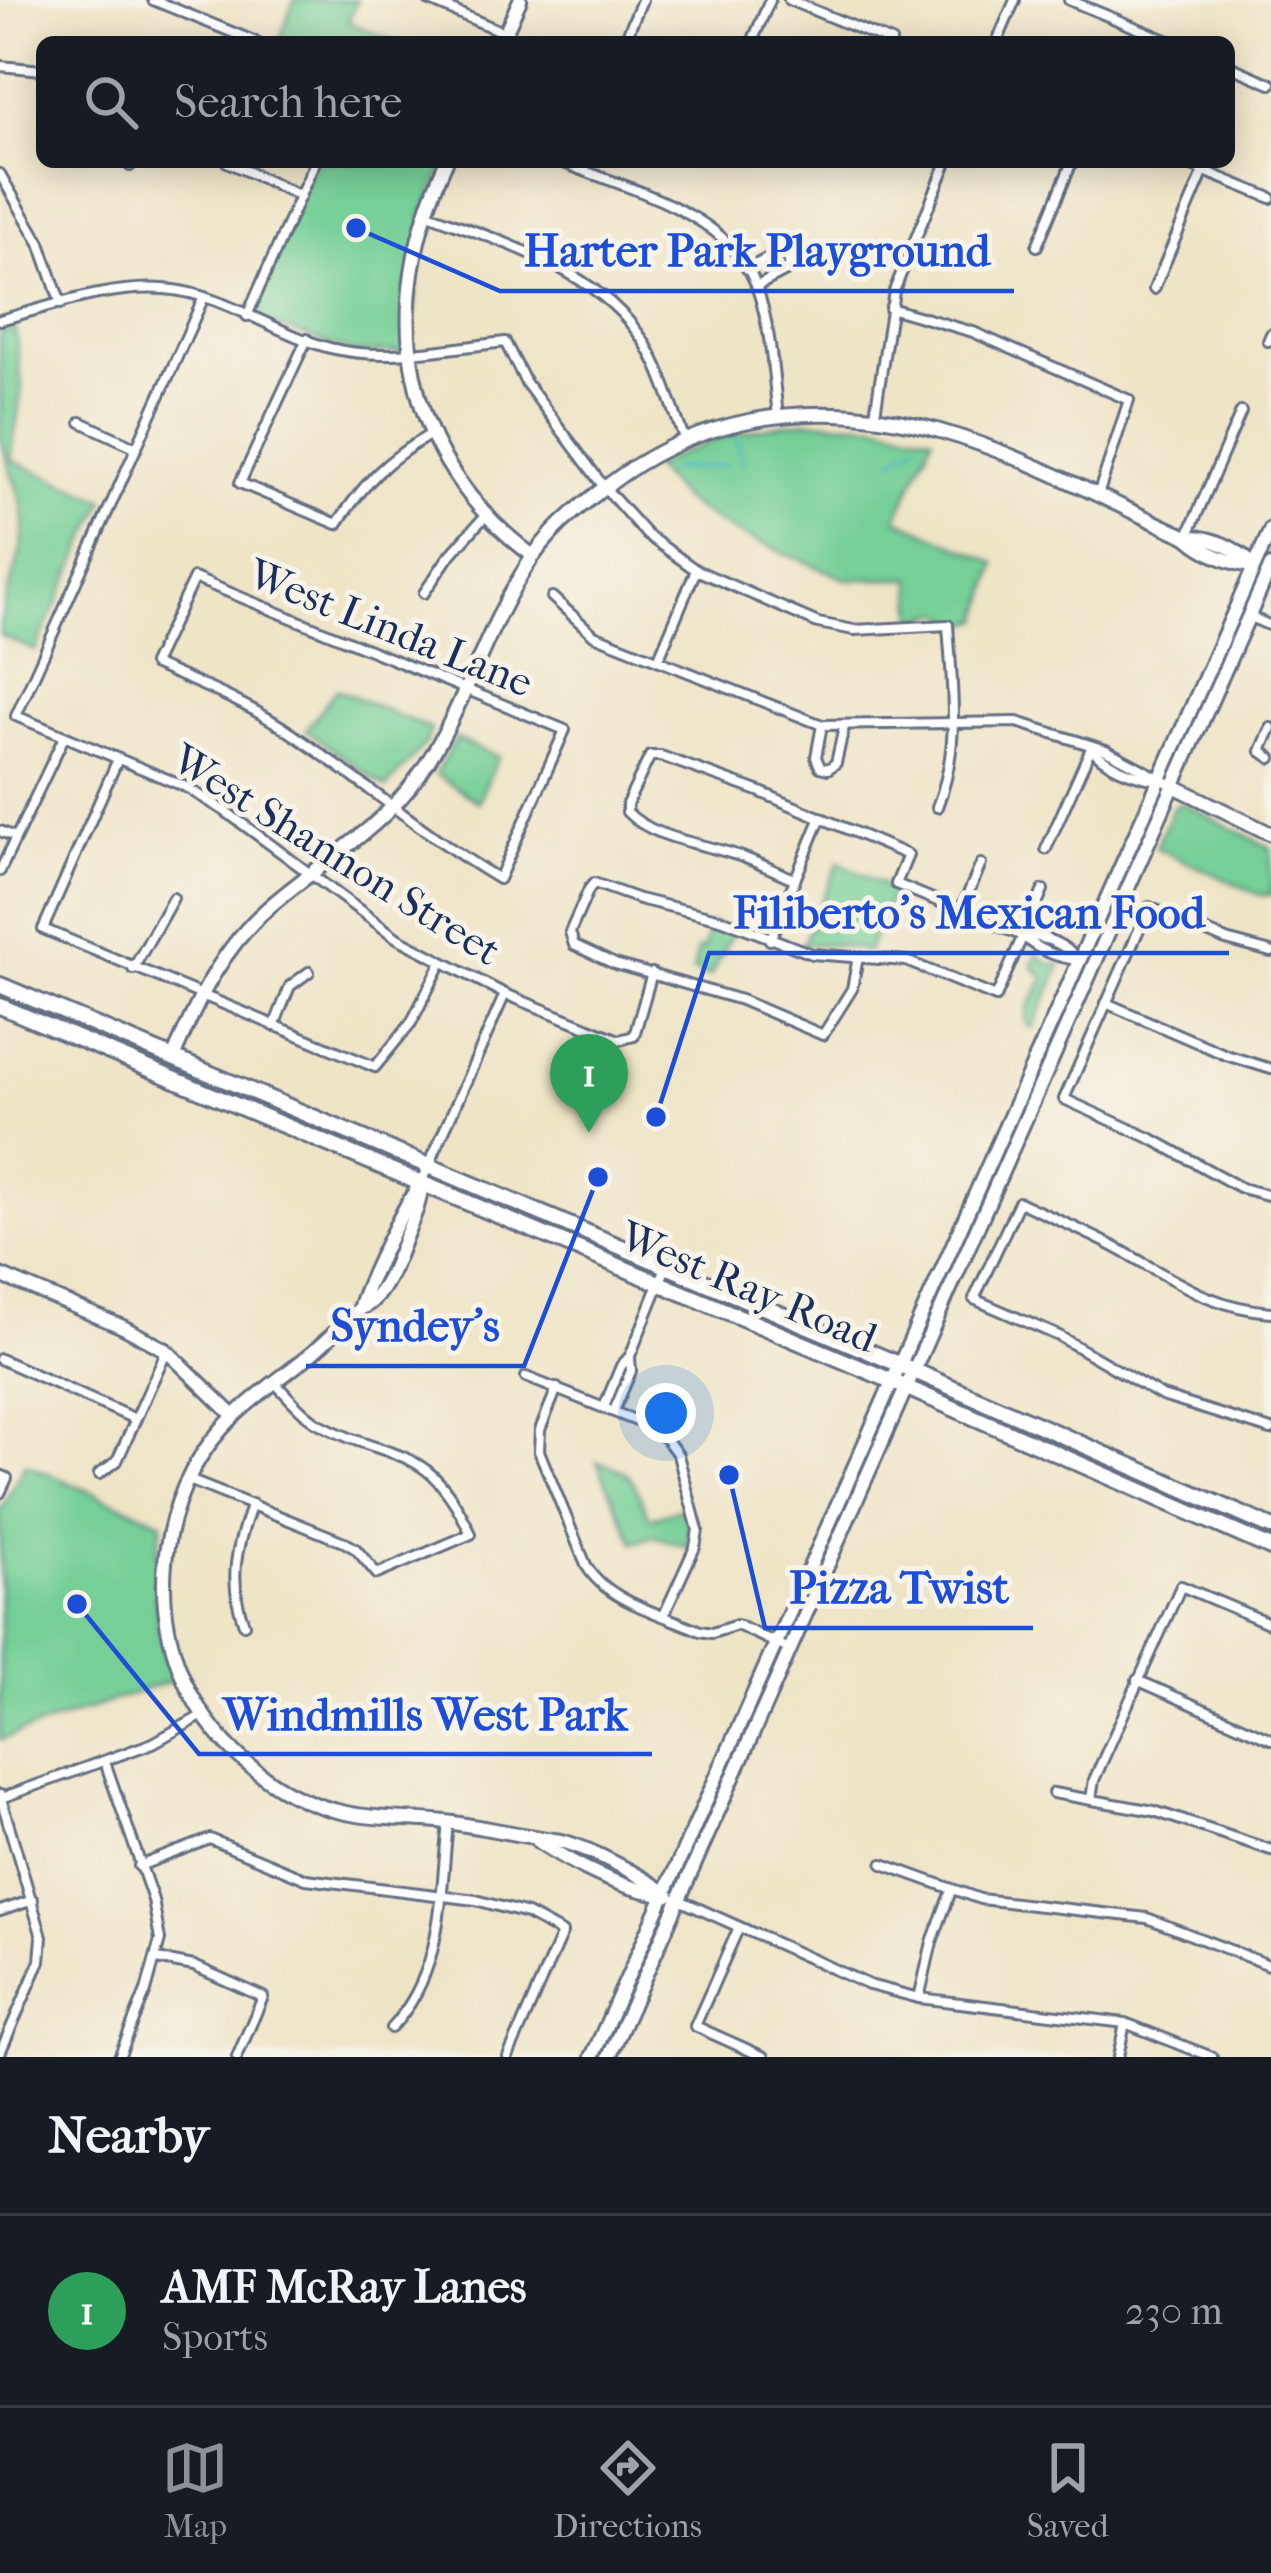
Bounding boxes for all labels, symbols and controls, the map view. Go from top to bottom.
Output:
search box [36,36,1235,168]
icon: search [78,69,144,135]
text: Search here [174,76,402,129]
callout: Harter Park Playground [500,210,1014,291]
text: Harter Park Playground [524,225,992,278]
street label: West Linda Lane [240,549,539,708]
street label: West Shannon Street [162,734,509,976]
callout: Filiberto’s Mexican Food [709,872,1229,953]
text: Filiberto’s Mexican Food [733,887,1207,940]
pin: 1 [550,1034,628,1133]
street label: West Ray Road [612,1211,885,1364]
callout: Syndey's [306,1285,524,1366]
text: Syndey's [330,1300,500,1353]
your location [636,1383,696,1443]
callout: Pizza Twist [765,1547,1033,1628]
text: Pizza Twist [789,1562,1010,1615]
callout: Windmills West Park [199,1673,652,1754]
text: Windmills West Park [221,1689,629,1742]
text: Nearby [48,2105,209,2165]
text: AMF McRay Lanes [162,2261,526,2314]
text: 1 [80,2288,94,2334]
text: 230 m [1125,2288,1223,2334]
text: Sports [162,2314,268,2360]
tab: Map [162,2435,228,2546]
tab: Directions [553,2435,702,2546]
tab: Saved [1027,2435,1109,2546]

